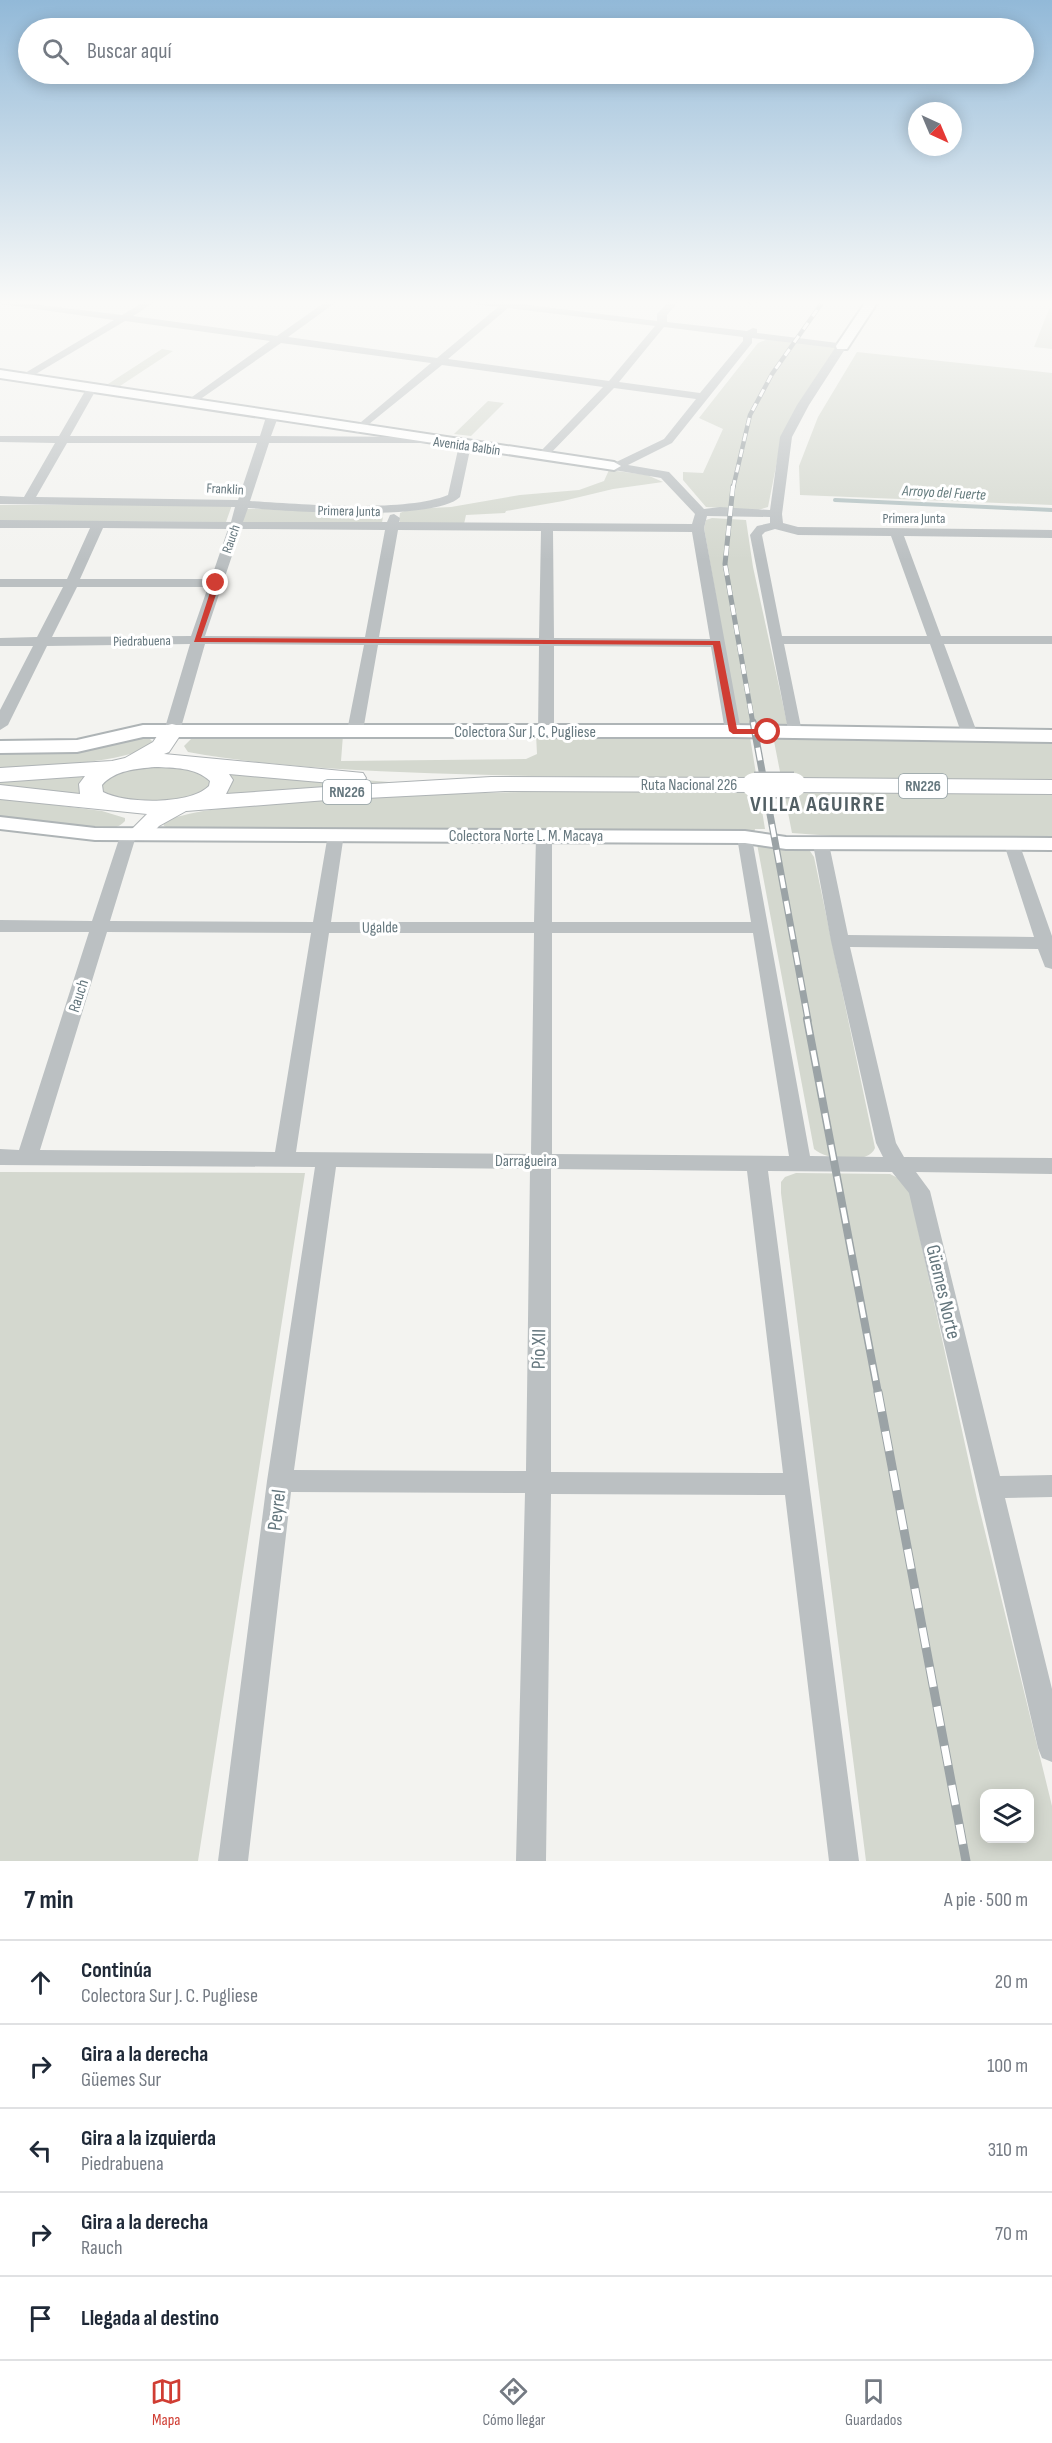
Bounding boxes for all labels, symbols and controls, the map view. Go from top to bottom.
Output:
search box [18,18,1034,84]
icon: search [39,35,72,68]
text: Buscar aquí [87,38,172,65]
north arrow [908,102,962,156]
street label: Avenida Balbín [431,433,502,459]
street label: Franklin [206,480,244,498]
water label: Arroyo del Fuerte [901,481,986,505]
street label: Primera Junta [317,502,381,520]
street label: Primera Junta [883,510,945,527]
street label: Rauch [218,522,244,556]
route end [202,569,228,595]
street label: Piedrabuena [113,632,171,650]
route start [754,718,780,744]
street label: Colectora Sur J. C. Pugliese [454,723,596,742]
road number: RN226 [899,774,947,798]
street label: Ruta Nacional 226 [641,776,737,795]
road number: RN226 [323,780,371,804]
district label: VILLA AGUIRRE [750,791,886,818]
street label: Colectora Norte L. M. Macaya [449,827,603,846]
street label: Ugalde [362,918,398,938]
street label: Rauch [65,977,93,1015]
street label: Darragueira [495,1152,557,1171]
street label: Güemes Norte [920,1242,966,1342]
street label: Pío XII [527,1329,551,1369]
street label: Peyrel [263,1488,291,1532]
map controls [980,1789,1034,1843]
button: layers [980,1789,1034,1843]
text: 7 min [24,1885,73,1916]
text: A pie · 500 m [944,1888,1028,1912]
text: Continúa [81,1957,152,1984]
icon: ahead [24,1966,57,1999]
text: 20 m [995,1970,1028,1994]
text: Colectora Sur J. C. Pugliese [81,1984,258,2008]
text: Gira a la derecha [81,2041,208,2068]
icon: right [24,2050,57,2083]
text: 100 m [987,2054,1028,2078]
text: Güemes Sur [81,2068,161,2092]
text: Gira a la izquierda [81,2125,216,2152]
icon: left [24,2134,57,2167]
text: 310 m [988,2138,1028,2162]
text: Piedrabuena [81,2152,164,2176]
text: Gira a la derecha [81,2209,208,2236]
icon: right [24,2218,57,2251]
text: 70 m [995,2222,1028,2246]
text: Rauch [81,2236,123,2260]
icon: arrive [24,2302,57,2335]
text: Llegada al destino [81,2305,219,2332]
tab: Mapa [150,2375,183,2430]
tab: Cómo llegar [482,2375,545,2430]
tab: Guardados [845,2375,902,2430]

